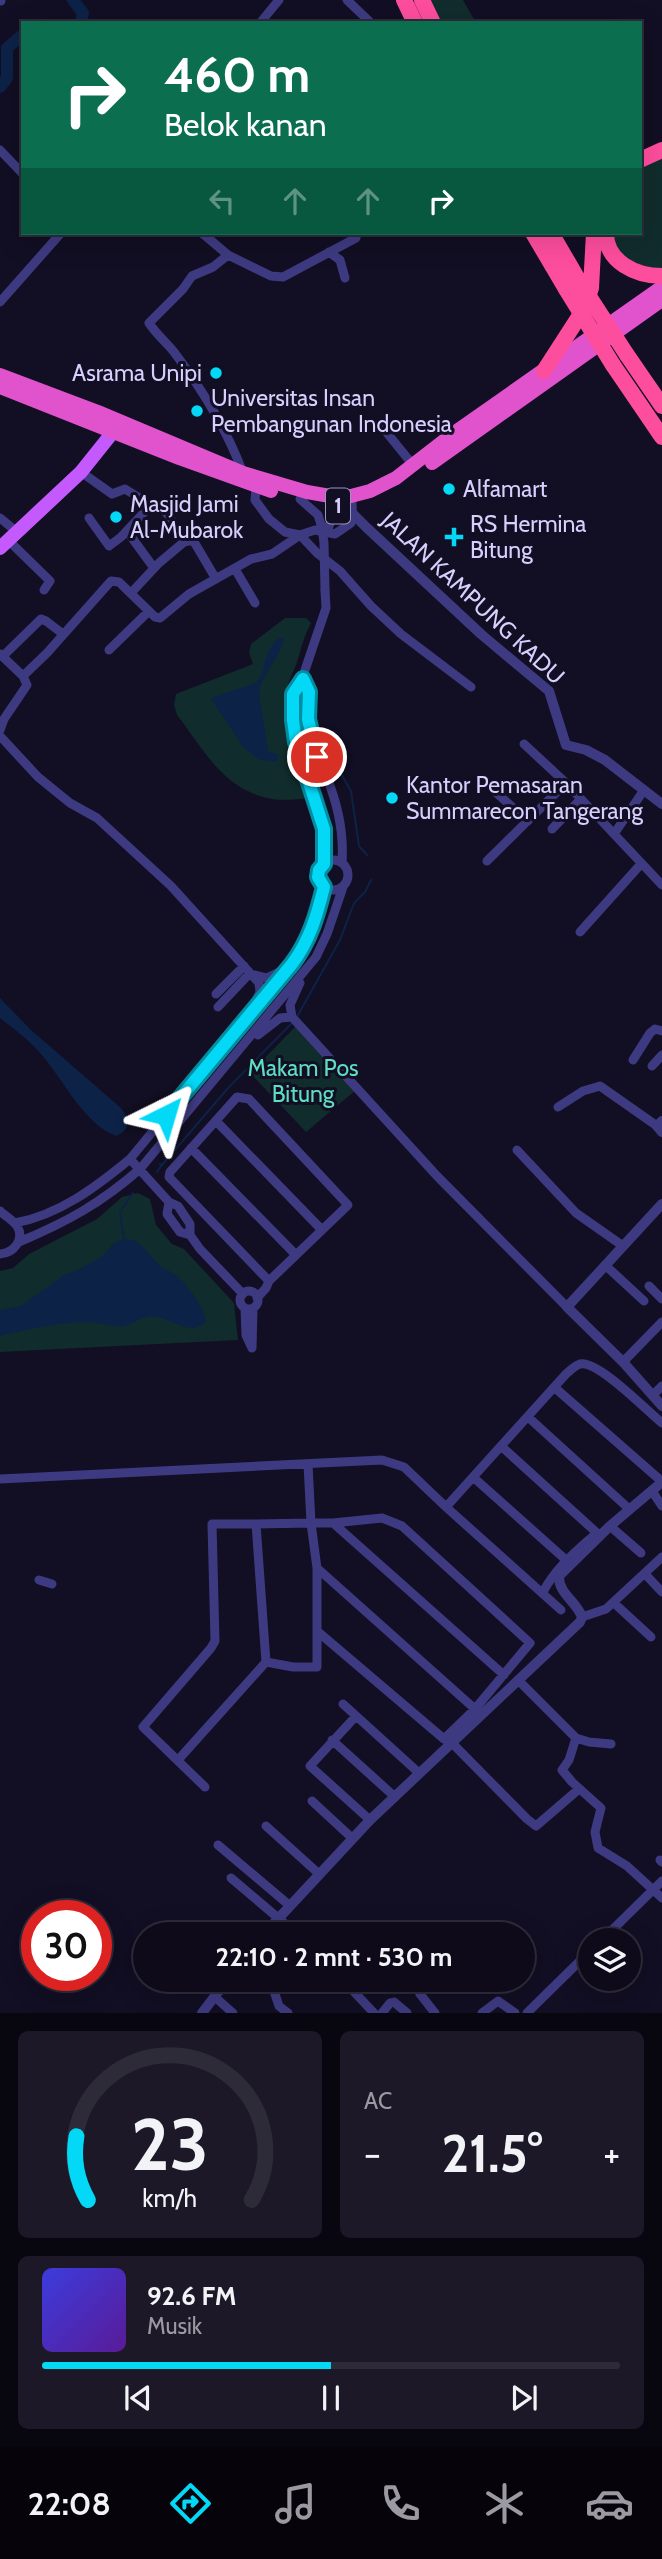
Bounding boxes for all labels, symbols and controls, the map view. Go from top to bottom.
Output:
text: 460 m [164,45,310,104]
icon: right [49,49,140,140]
text: Belok kanan [164,105,327,144]
icon: left [203,182,241,220]
icon: ahead [276,182,314,220]
icon: ahead [349,182,387,220]
icon: right [422,182,460,220]
place label: Asrama Unipi [72,359,202,387]
marker: Asrama Unipi [208,365,224,381]
place label: Universitas Insan Pembangunan Indonesia [211,384,452,438]
marker: Universitas Insan Pembangunan Indonesia [189,403,205,419]
place label: Alfamart [463,475,547,503]
marker: Alfamart [441,481,457,497]
road number: 1 [326,489,350,524]
place label: Masjid Jami Al-Mubarok [130,490,244,544]
street label: JALAN KAMPUNG KADU [375,505,570,690]
marker: Masjid Jami Al-Mubarok [108,509,124,525]
place label: RS Hermina Bitung [470,510,586,564]
marker: RS Hermina Bitung [444,527,464,547]
pin [287,727,347,787]
icon: arrive [298,738,336,776]
place label: Kantor Pemasaran Summarecon Tangerang [406,771,643,825]
marker: Kantor Pemasaran Summarecon Tangerang [384,790,400,806]
park label: Makam Pos Bitung [247,1054,359,1108]
position arrow [129,1078,203,1152]
speed limit sign: 30 [21,1900,112,1991]
map controls [578,1928,641,1991]
button: layers [578,1928,641,1991]
text: 22:10 · 2 mnt · 530 m [216,1941,452,1973]
text: AC [364,2087,392,2115]
text: 23 [131,2101,209,2189]
text: 21.5° [441,2122,543,2185]
text: − [364,2130,381,2177]
text: + [603,2130,620,2177]
text: km/h [143,2183,197,2213]
text: 92.6 FM [147,2280,237,2312]
text: Musik [147,2312,202,2340]
icon: previous [119,2379,157,2417]
icon: pause [312,2379,350,2417]
icon: next [505,2379,543,2417]
icon: directions [166,2479,215,2528]
icon: music [271,2479,320,2528]
icon: phone [376,2479,425,2528]
icon: climate [480,2479,529,2528]
icon: car [585,2479,634,2528]
text: 22:08 [28,2484,111,2523]

